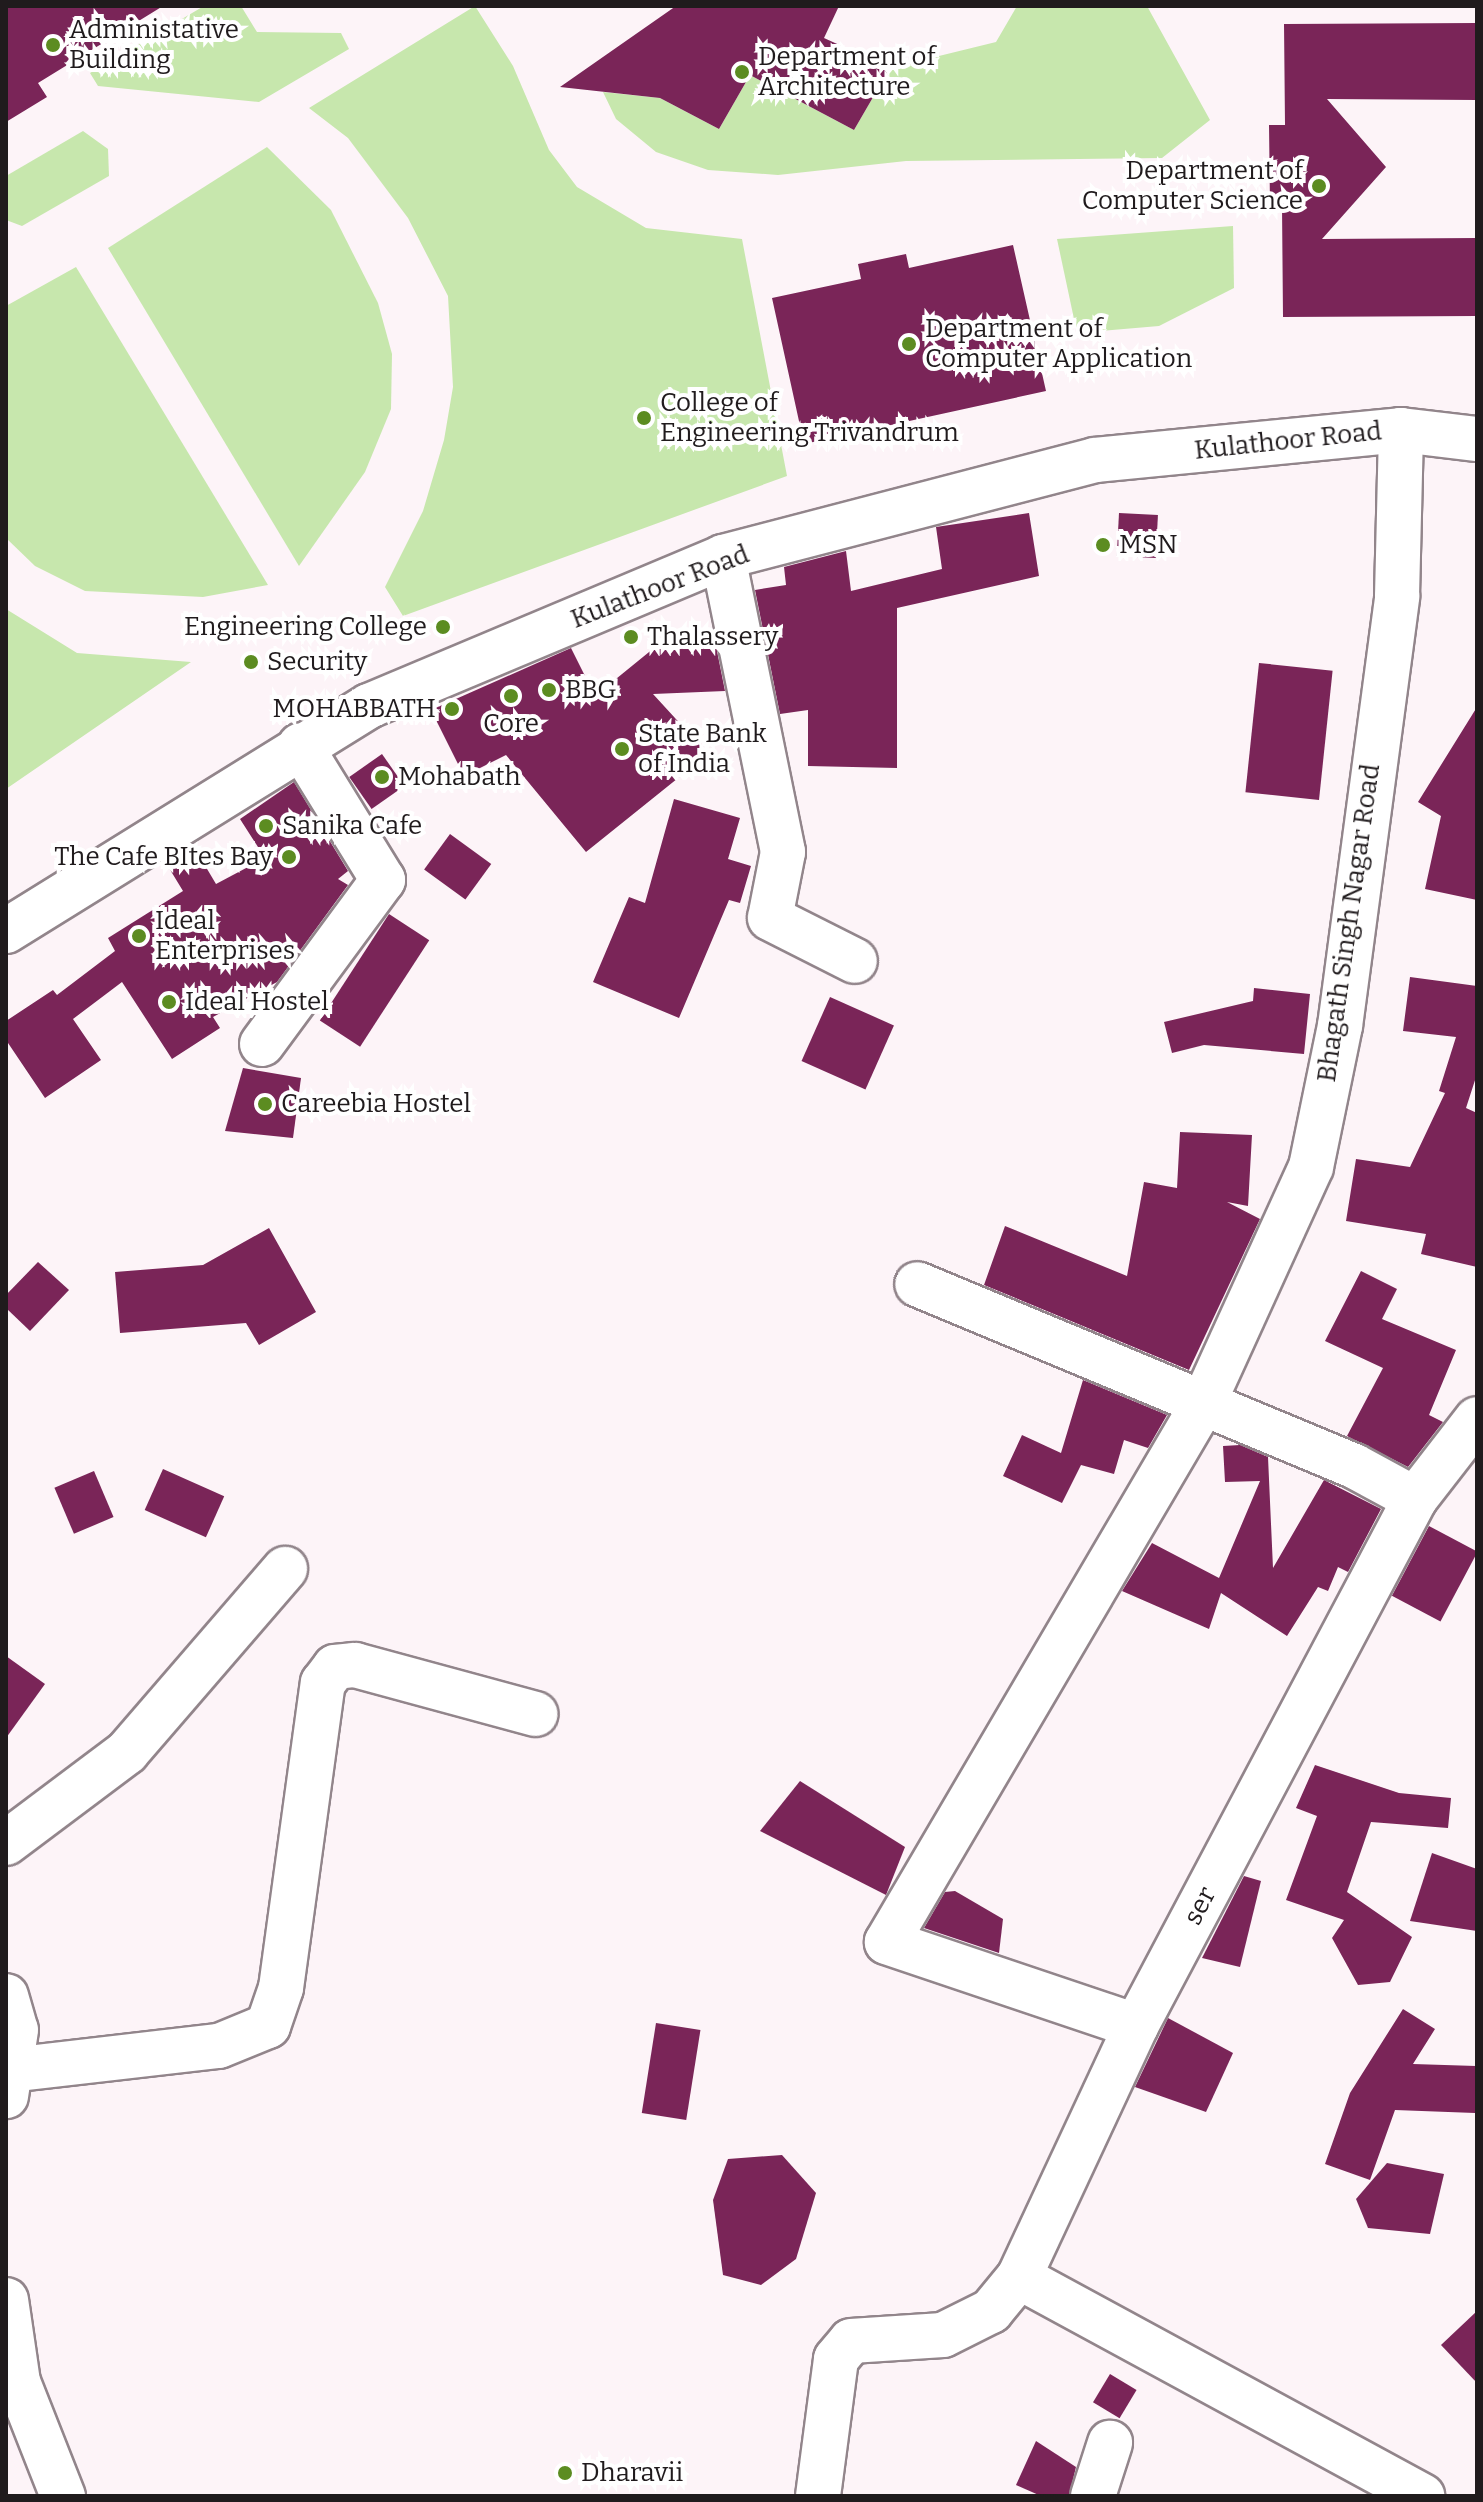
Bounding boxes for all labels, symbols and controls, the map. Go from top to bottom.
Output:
place label: Administative Building [69,14,239,76]
marker: Administative Building [44,36,62,54]
place label: Department of Architecture [758,41,935,102]
marker: Department of Architecture [733,63,751,81]
place label: Department of Computer Science [1082,155,1303,216]
marker: Department of Computer Science [1310,177,1328,195]
place label: Department of Computer Application [925,313,1192,374]
marker: Department of Computer Application [900,335,918,353]
place label: College of Engineering Trivandrum [660,387,959,448]
marker: College of Engineering Trivandrum [635,409,653,427]
street label: Kulathoor Road [1193,416,1383,466]
place label: MSN [1119,529,1178,561]
marker: MSN [1094,536,1112,554]
street label: Kulathoor Road [567,539,753,635]
place label: Engineering College [184,611,427,643]
marker: Engineering College [434,618,452,636]
place label: Thalassery [647,621,778,653]
marker: Thalassery [622,628,640,646]
place label: Security [267,646,367,678]
marker: Security [242,653,260,671]
place label: BBG [565,674,616,706]
marker: BBG [540,681,558,699]
marker: Core [502,687,520,705]
place label: MOHABBATH [273,693,436,725]
marker: MOHABBATH [443,700,461,718]
place label: Core [483,708,539,740]
place label: State Bank of India [638,718,767,780]
marker: State Bank of India [613,740,631,758]
place label: Mohabath [398,761,521,793]
street label: Bhagath Singh Nagar Road [1311,762,1387,1084]
marker: Mohabath [373,768,391,786]
place label: Sanika Cafe [282,810,422,842]
marker: Sanika Cafe [257,817,275,835]
place label: The Cafe BItes Bay [54,841,273,873]
marker: The Cafe BItes Bay [280,848,298,866]
place label: Ideal Enterprises [155,905,295,966]
marker: Ideal Enterprises [130,927,148,945]
place label: Ideal Hostel [185,986,329,1018]
marker: Ideal Hostel [160,993,178,1011]
place label: Careebia Hostel [281,1088,471,1120]
marker: Careebia Hostel [256,1095,274,1113]
street label: ser [1177,1882,1223,1930]
place label: Dharavii [581,2457,683,2489]
marker: Dharavii [556,2464,574,2482]

